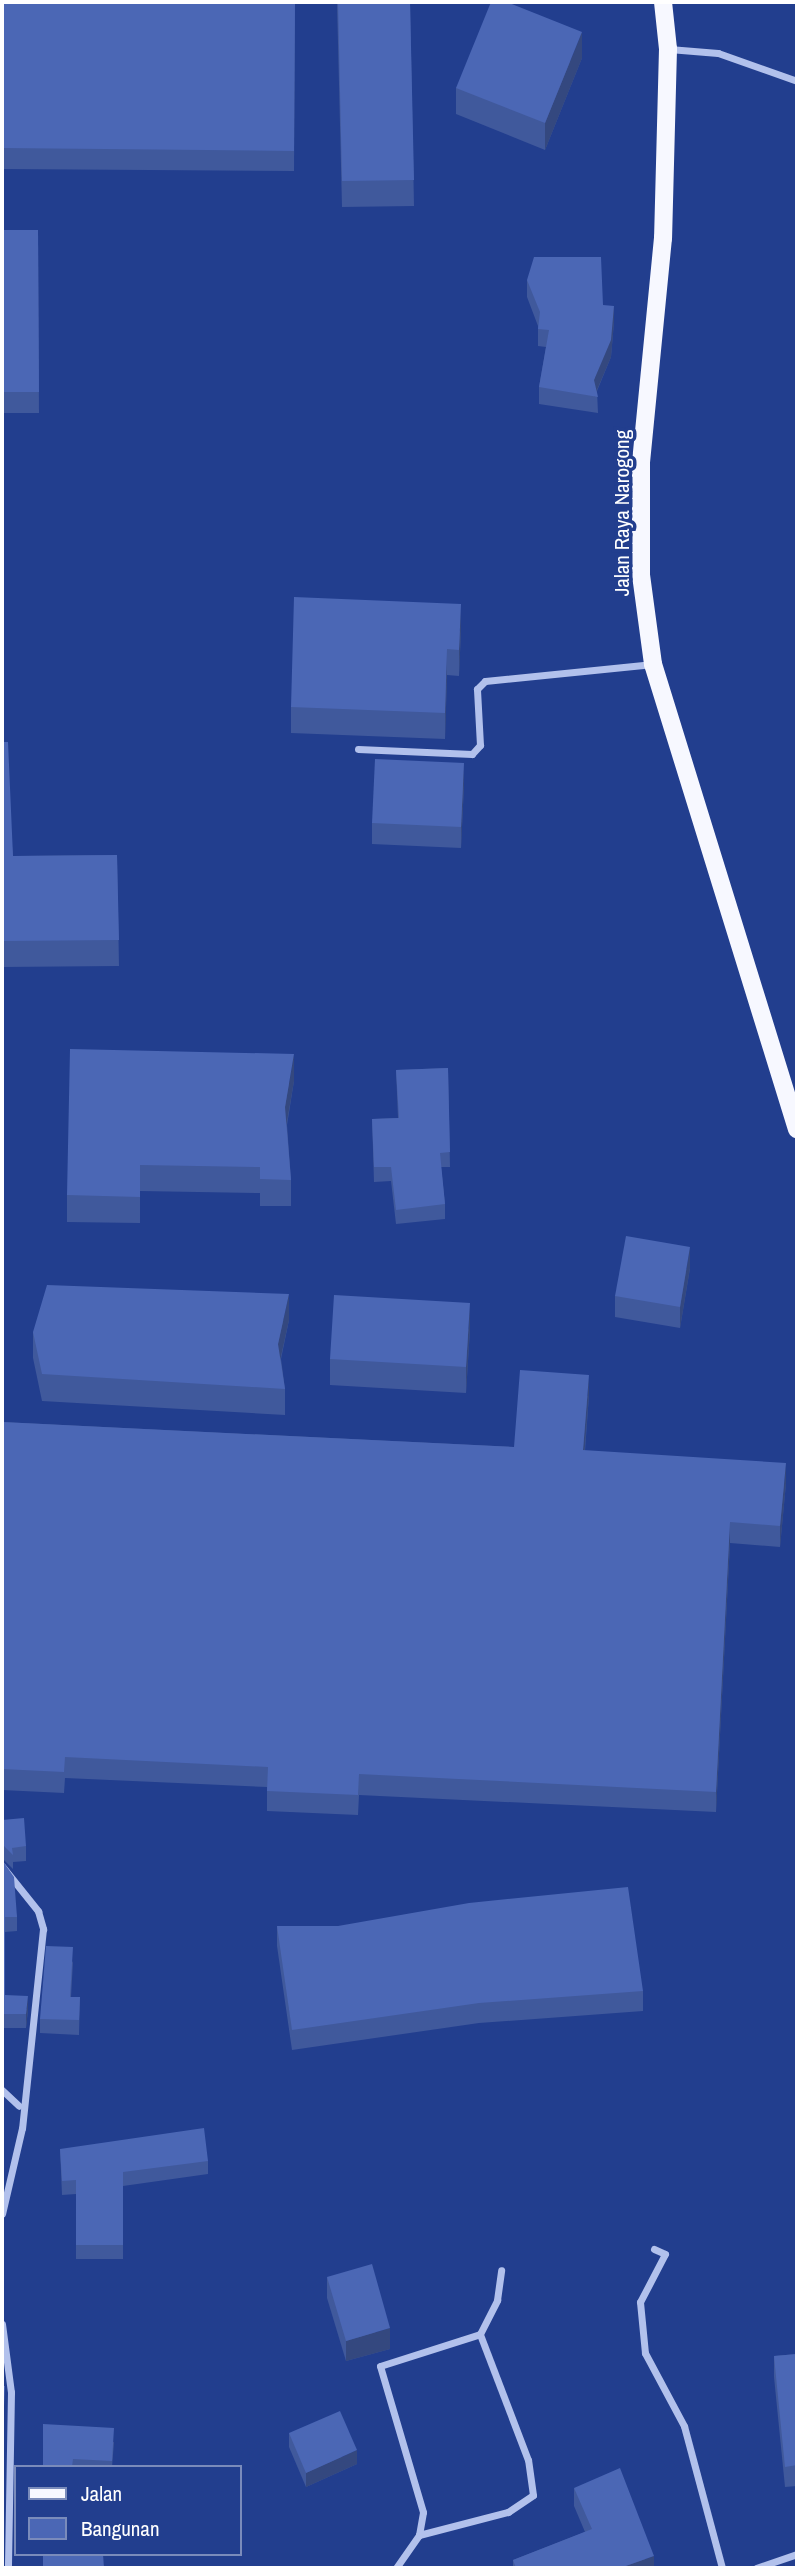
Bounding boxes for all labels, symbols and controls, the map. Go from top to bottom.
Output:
street label: Jalan Raya Narogong [609,430,635,596]
legend [14,2465,242,2556]
text: Jalan [81,2479,122,2508]
text: Bangunan [81,2514,160,2543]

